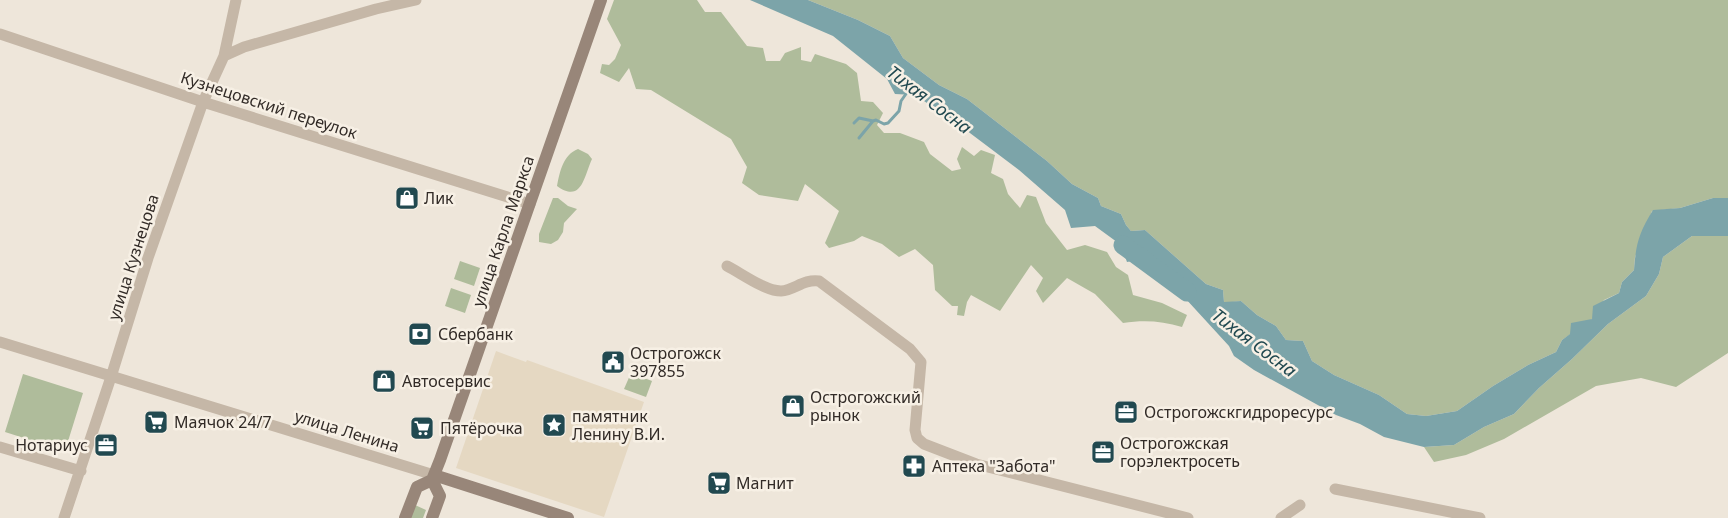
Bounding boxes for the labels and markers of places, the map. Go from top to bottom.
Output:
shop icon: Лик [394,185,420,211]
place label: Лик [424,187,454,209]
bank icon: Сбербанк [407,321,433,347]
place label: Сбербанк [438,323,514,345]
place label: Острогожск 397855 [630,342,721,382]
public building icon: Острогожск 397855 [600,349,626,375]
shop icon: Автосервис [371,368,397,394]
place label: Автосервис [402,370,491,392]
place label: Острогожский рынок [810,386,921,426]
shop icon: Острогожский рынок [780,393,806,419]
office icon: Острогожскгидроресурс [1113,399,1139,425]
place label: Острогожскгидроресурс [1144,401,1333,423]
place label: памятник Ленину В.И. [572,405,665,445]
supermarket icon: Маячок 24/7 [143,409,169,435]
place label: Маячок 24/7 [174,411,272,433]
place icon: памятник Ленину В.И. [541,412,567,438]
supermarket icon: Пятёрочка [409,415,435,441]
place label: Пятёрочка [440,417,523,439]
office icon: Нотариус [93,432,119,458]
place label: Острогожская горэлектросеть [1120,432,1240,472]
place label: Нотариус [15,434,88,456]
office icon: Острогожская горэлектросеть [1090,439,1116,465]
pharmacy icon: Аптека "Забота" [901,453,927,479]
place label: Аптека "Забота" [932,455,1056,477]
supermarket icon: Магнит [706,470,732,496]
place label: Магнит [736,472,794,494]

